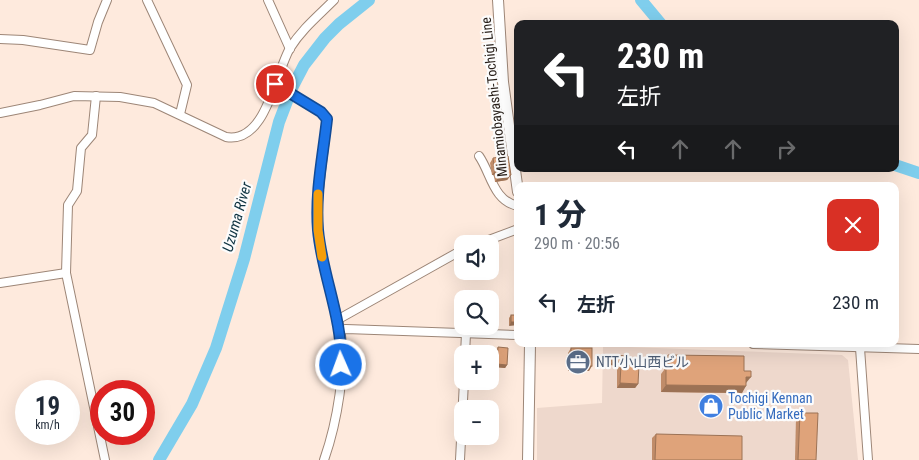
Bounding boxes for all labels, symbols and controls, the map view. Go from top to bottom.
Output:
street label: Minamiobayashi-Tochigi Line [478,16,510,178]
text: 230 m [617,36,704,77]
icon: left [534,40,599,105]
pin [254,63,296,105]
icon: arrive [261,70,289,98]
text: 左折 [617,84,661,109]
icon: left [613,135,641,163]
icon: ahead [666,135,694,163]
icon: ahead [719,135,747,163]
icon: right [772,135,800,163]
water label: Uzuma River [219,180,256,254]
text: 1 分 [534,197,586,232]
button: close [827,199,879,251]
text: 290 m · 20:56 [534,234,620,253]
map controls [454,235,499,445]
button: sound [454,235,499,280]
icon: left [534,288,562,316]
button: search [454,290,499,335]
text: 230 m [832,291,879,314]
text: 左折 [577,293,615,316]
position arrow [314,338,366,390]
button: + [454,345,499,390]
office icon: NTT小山西ビル [565,349,591,375]
place label: NTT小山西ビル [596,354,689,370]
speed limit sign: 30 [90,380,155,445]
place label: Tochigi Kennan Public Market [728,390,812,422]
text: 19 [35,392,60,421]
shop icon: Tochigi Kennan Public Market [698,393,724,419]
button: − [454,400,499,445]
text: km/h [35,418,60,432]

